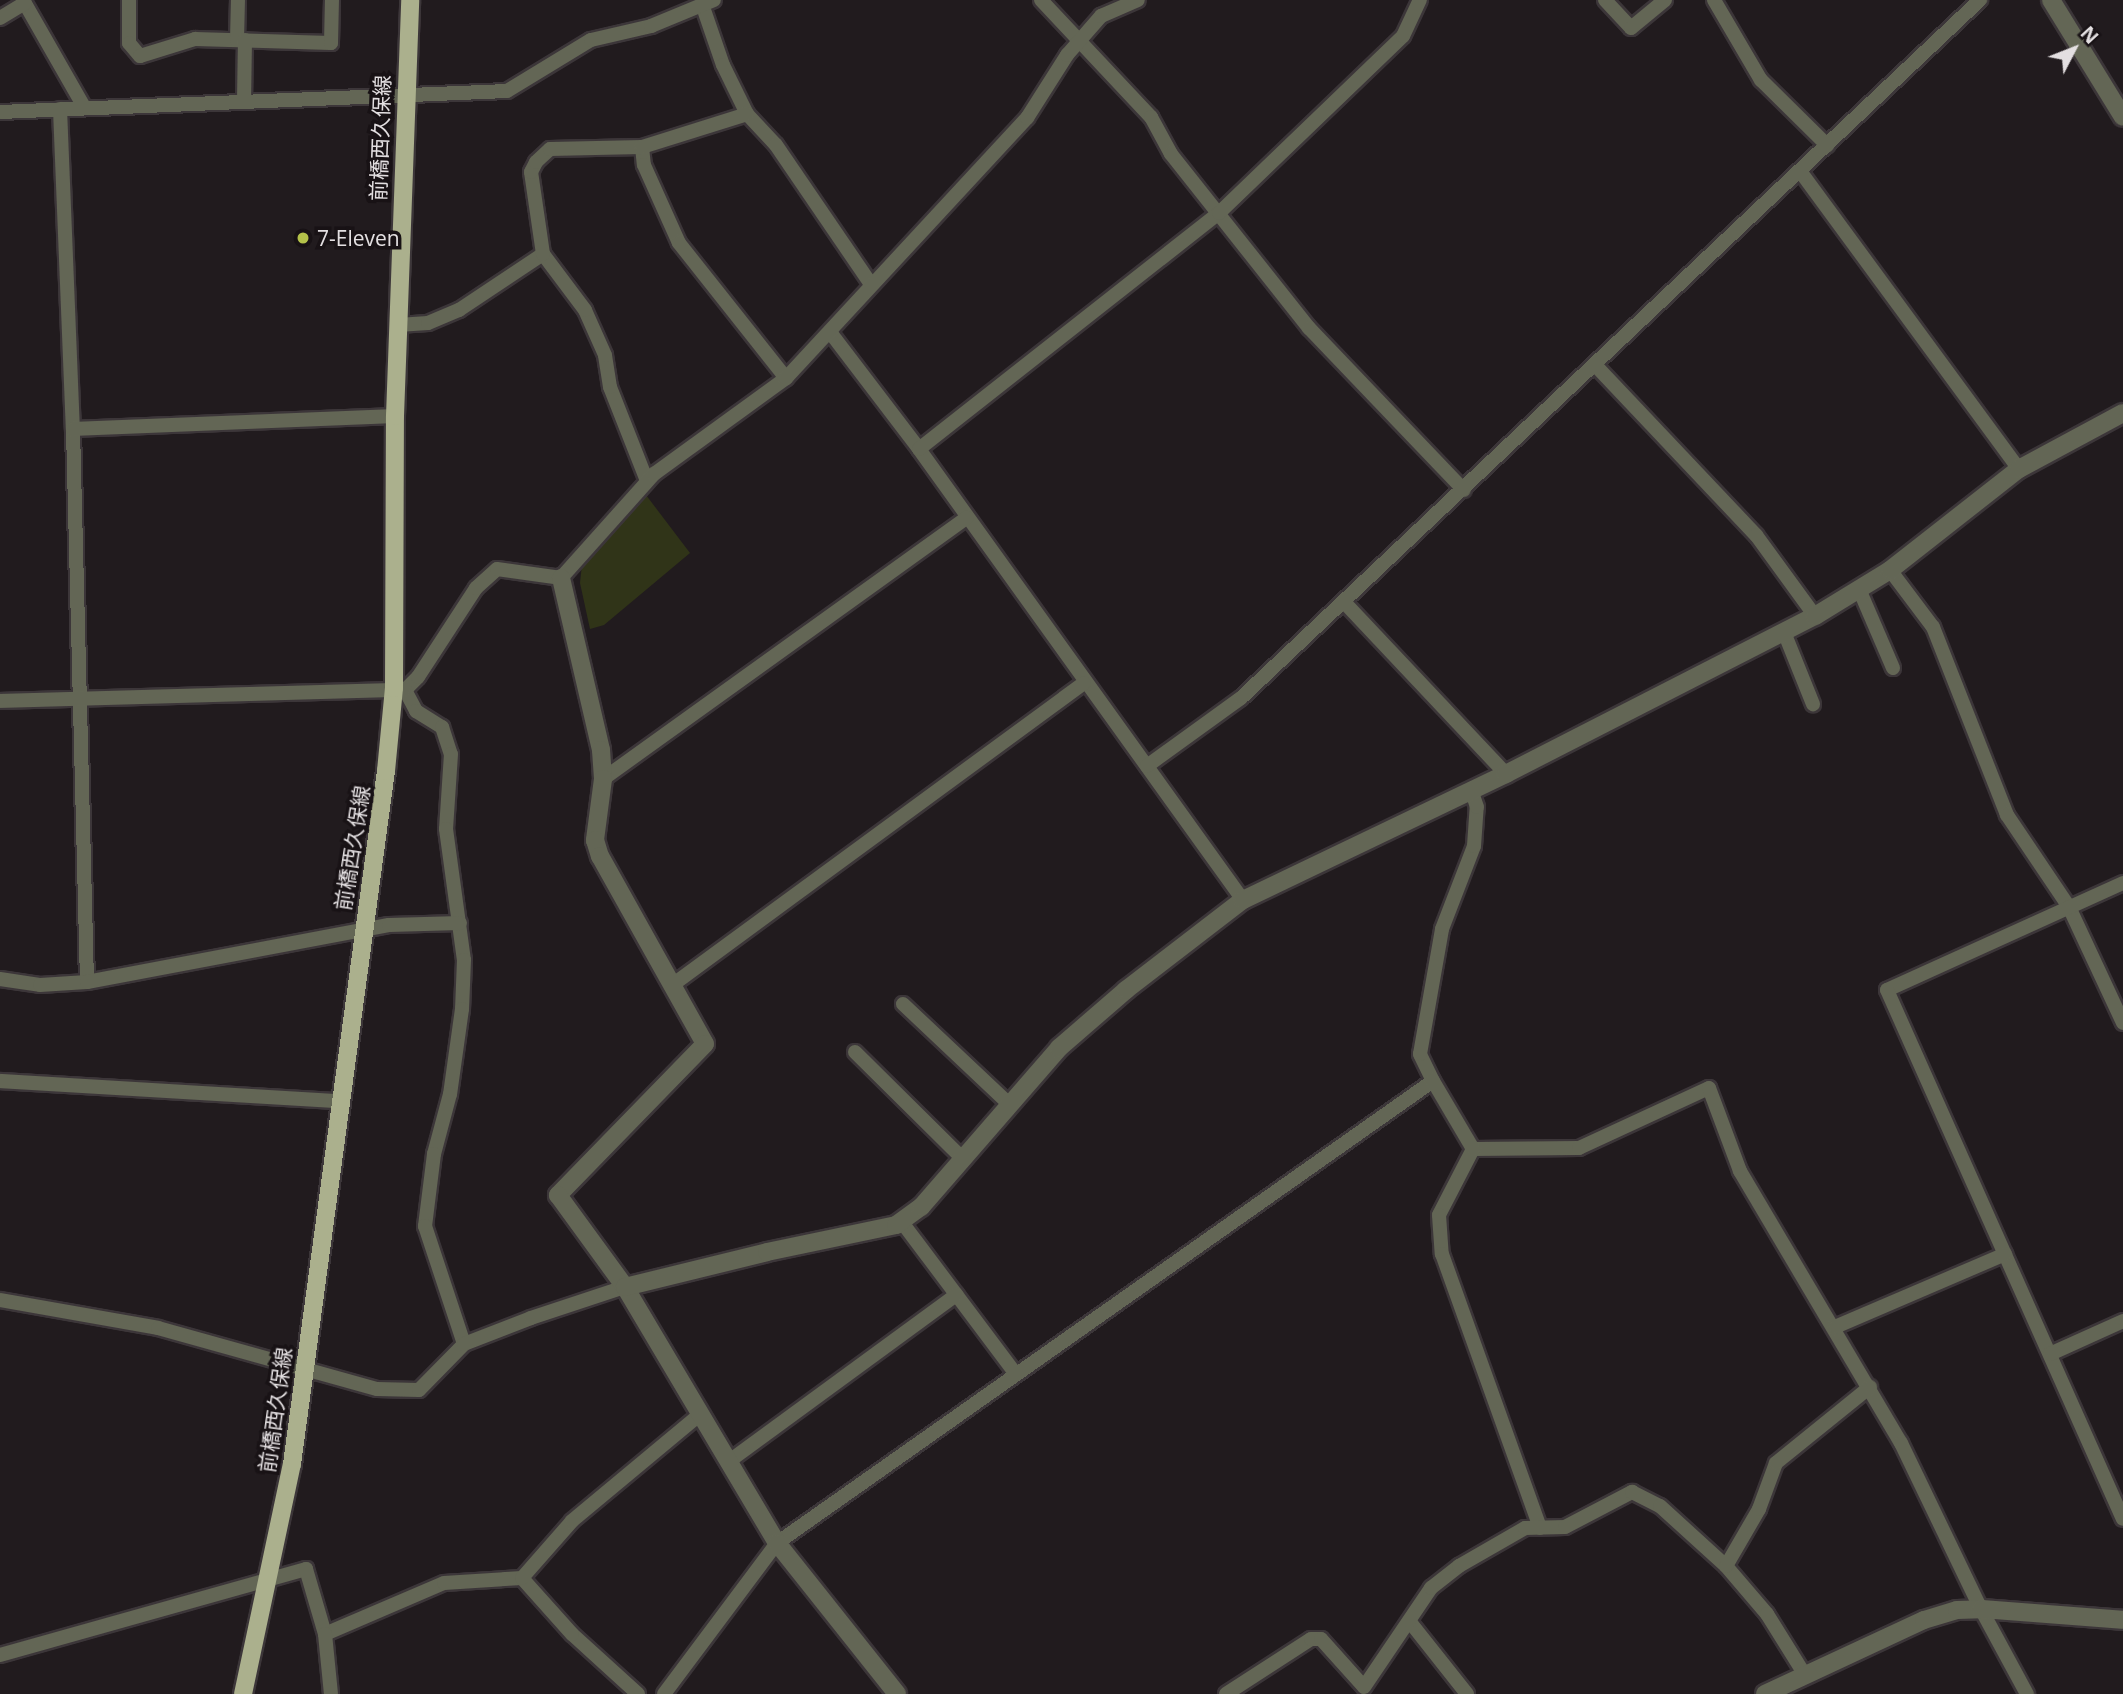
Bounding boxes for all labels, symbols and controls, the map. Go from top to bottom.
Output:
north arrow [2039,14,2109,84]
text: N [2075,21,2104,49]
street label: 前橋西久保線 [365,75,395,201]
place label: 7-Eleven [317,225,400,251]
marker: 7-Eleven [295,230,311,246]
street label: 前橋西久保線 [330,784,374,912]
street label: 前橋西久保線 [254,1346,296,1474]

